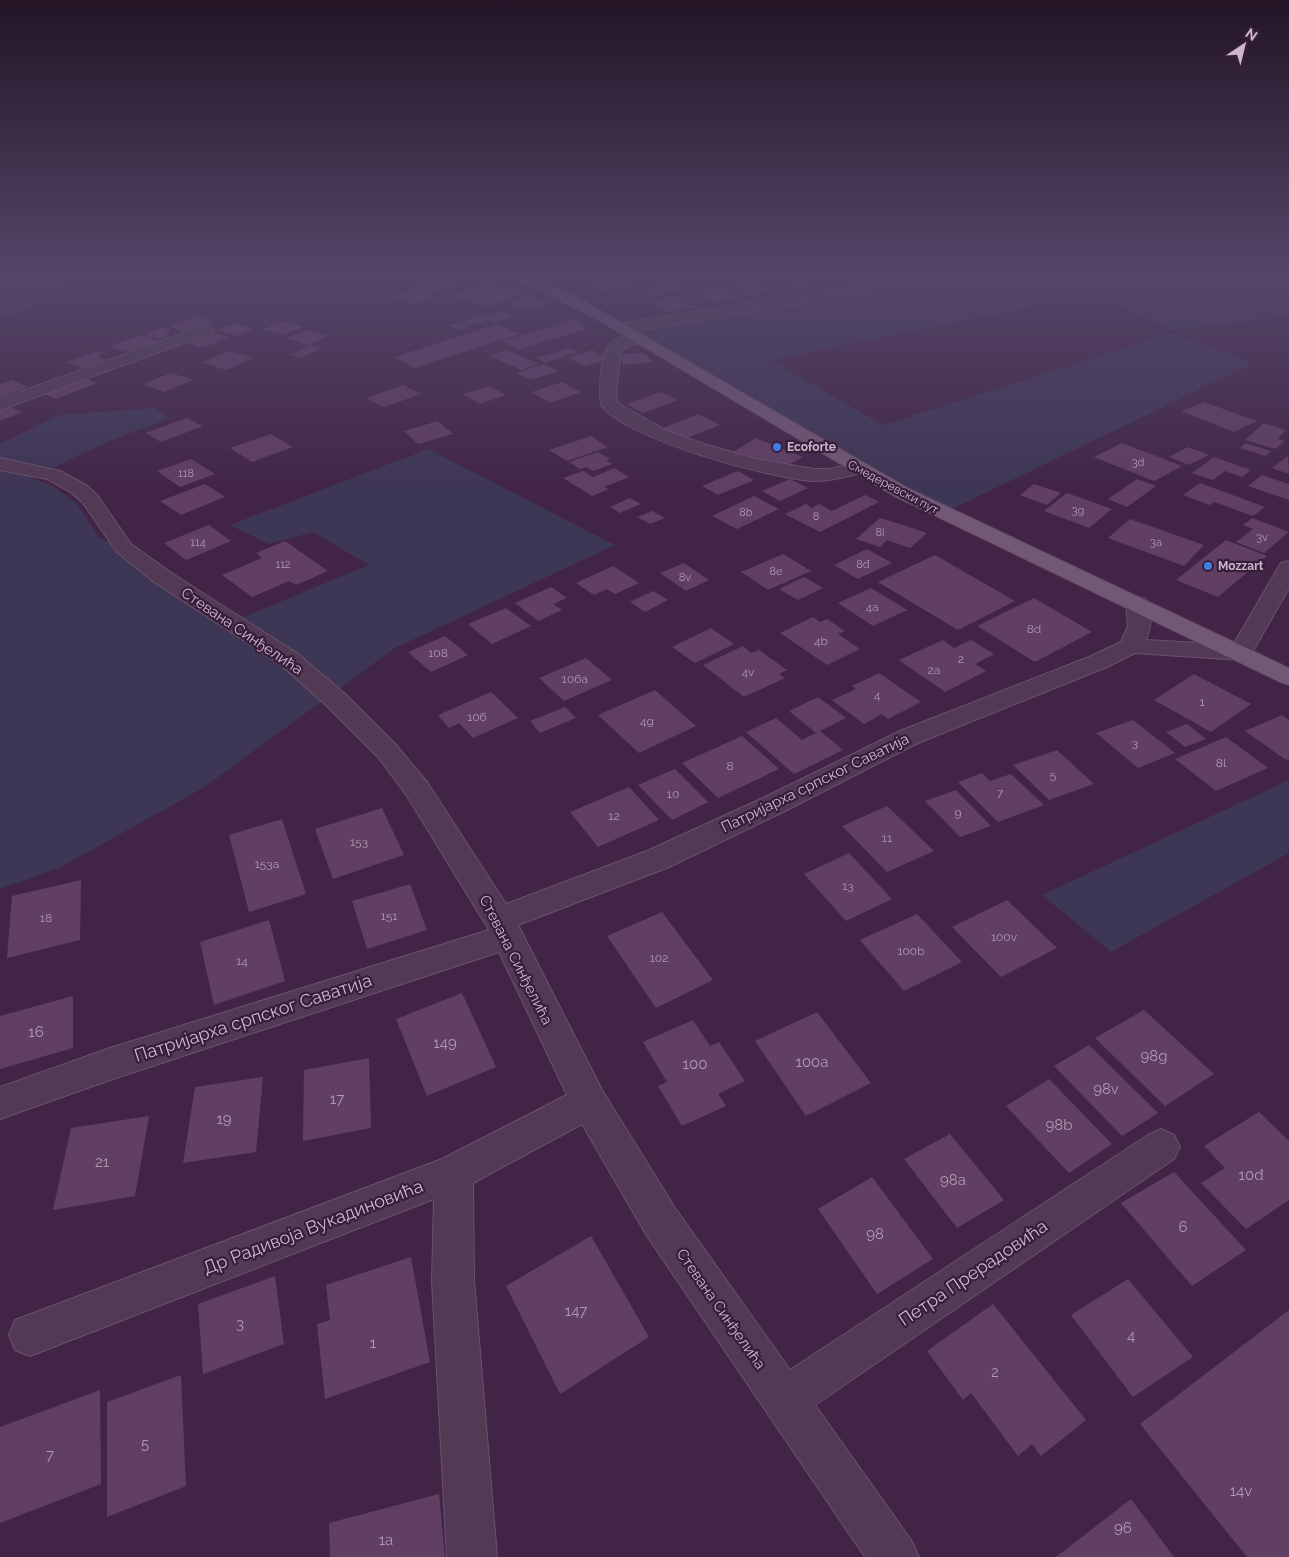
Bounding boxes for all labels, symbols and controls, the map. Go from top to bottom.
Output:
north arrow [1219,20,1269,70]
text: N [1242,25,1260,44]
place label: Ecoforte [787,440,836,454]
marker: Ecoforte [771,441,783,453]
house number: 3d [1132,456,1145,469]
street label: Смедеревски пут [845,457,941,517]
house number: 118 [178,467,194,480]
house number: 3g [1072,504,1084,517]
house number: 8b [739,506,753,519]
house number: 8 [813,510,819,523]
house number: 8i [876,526,884,539]
house number: 3v [1256,531,1268,544]
house number: 114 [190,536,206,549]
house number: 3a [1150,536,1162,549]
house number: 112 [275,558,291,571]
house number: 8đ [856,558,870,571]
place label: Mozzart [1218,559,1264,573]
marker: Mozzart [1202,560,1214,572]
house number: 8e [770,565,783,578]
house number: 8v [679,571,691,584]
street label: Стевана Синђелића [178,584,306,678]
house number: 4a [865,600,879,614]
house number: 8d [1027,622,1041,636]
house number: 4b [814,634,828,648]
house number: 108 [428,646,448,660]
house number: 2 [958,652,964,666]
house number: 2a [928,663,940,677]
house number: 4v [742,665,755,679]
house number: 106a [562,672,588,686]
house number: 4 [874,688,881,702]
house number: 1 [1199,695,1205,709]
house number: 106 [467,710,487,724]
house number: 4g [640,714,654,728]
street label: Патријарха српског Саватија [718,730,912,836]
house number: 3 [1132,736,1138,750]
house number: 8l [1216,756,1227,770]
house number: 8 [726,759,734,773]
house number: 5 [1050,768,1057,782]
house number: 7 [997,786,1004,800]
house number: 10 [667,787,679,801]
house number: 9 [954,806,962,820]
house number: 12 [608,809,620,823]
house number: 11 [882,831,892,845]
house number: 153 [350,835,368,849]
house number: 153a [255,857,279,871]
house number: 13 [842,879,854,893]
street label: Стевана Синђелића [476,892,556,1028]
house number: 151 [381,909,397,923]
house number: 18 [40,911,52,925]
house number: 100v [991,930,1018,944]
house number: 100b [897,944,925,958]
house number: 102 [650,951,668,965]
house number: 14 [236,954,248,968]
street label: Патријарха српског Саватија [131,969,374,1066]
house number: 16 [28,1023,44,1041]
house number: 149 [433,1034,457,1052]
house number: 98g [1141,1047,1167,1065]
house number: 100a [796,1053,828,1071]
house number: 100 [683,1055,707,1073]
house number: 98v [1093,1080,1119,1098]
house number: 17 [330,1090,344,1108]
house number: 19 [216,1110,232,1128]
house number: 98b [1046,1116,1072,1134]
house number: 21 [95,1153,110,1171]
house number: 10đ [1239,1166,1264,1184]
house number: 98a [940,1171,966,1189]
street label: Др Радивоја Вукадиновића [200,1175,426,1278]
street label: Петра Прерадовића [894,1215,1051,1330]
house number: 6 [1178,1218,1188,1236]
house number: 98 [866,1225,884,1243]
street label: Стевана Синђелића [673,1245,769,1373]
house number: 147 [565,1302,587,1320]
house number: 3 [236,1315,244,1333]
house number: 4 [1127,1327,1135,1345]
house number: 1 [370,1334,377,1352]
house number: 2 [991,1363,999,1381]
house number: 5 [141,1435,149,1453]
house number: 7 [46,1446,54,1464]
house number: 14v [1230,1482,1252,1500]
house number: 96 [1114,1519,1132,1537]
house number: 1a [379,1531,393,1549]

